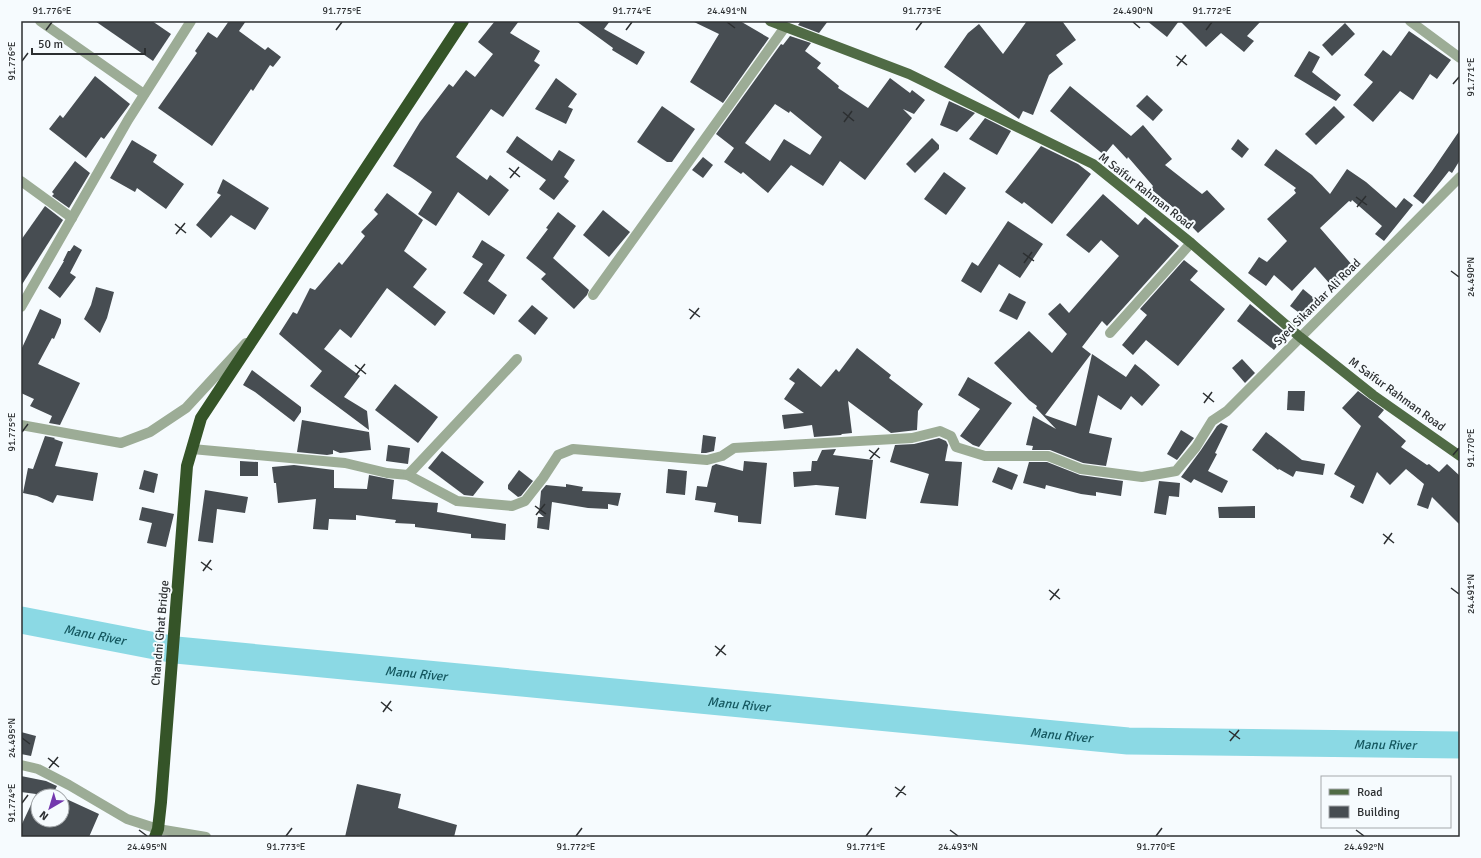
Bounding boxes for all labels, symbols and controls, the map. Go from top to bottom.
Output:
text: 91.776°E [33,5,72,17]
text: 91.775°E [323,5,362,17]
text: 91.774°E [613,5,652,17]
text: 24.491°N [707,5,747,17]
text: 91.773°E [903,5,942,17]
text: 24.490°N [1113,5,1153,17]
text: 91.772°E [1193,5,1232,17]
scale bar [32,30,145,56]
text: 50 m [38,37,63,52]
text: 91.776°E [6,41,18,81]
text: 91.771°E [1465,57,1477,97]
street label: M Saifur Rahman Road [1095,150,1196,233]
street label: Syed Sikandar Ali Road [1271,256,1364,349]
text: 24.490°N [1465,257,1477,297]
street label: M Saifur Rahman Road [1345,354,1448,435]
text: 91.775°E [6,412,18,452]
text: 91.770°E [1465,428,1477,468]
text: 24.491°N [1465,574,1477,614]
street label: Chandni Ghat Bridge [148,580,173,686]
water label: Manu River [62,621,129,649]
water label: Manu River [384,663,450,685]
water label: Manu River [707,694,773,716]
text: 24.495°N [6,718,18,758]
water label: Manu River [1029,725,1095,747]
water label: Manu River [1353,737,1418,753]
legend [1321,776,1451,828]
text: 91.774°E [6,783,18,823]
text: Road [1357,785,1383,800]
north arrow [30,788,70,828]
text: Building [1357,805,1400,820]
text: N [37,808,51,823]
text: 24.495°N [127,841,167,853]
text: 91.773°E [267,841,306,853]
text: 91.772°E [557,841,596,853]
text: 91.771°E [847,841,886,853]
text: 24.493°N [938,841,978,853]
text: 91.770°E [1137,841,1176,853]
text: 24.492°N [1344,841,1384,853]

